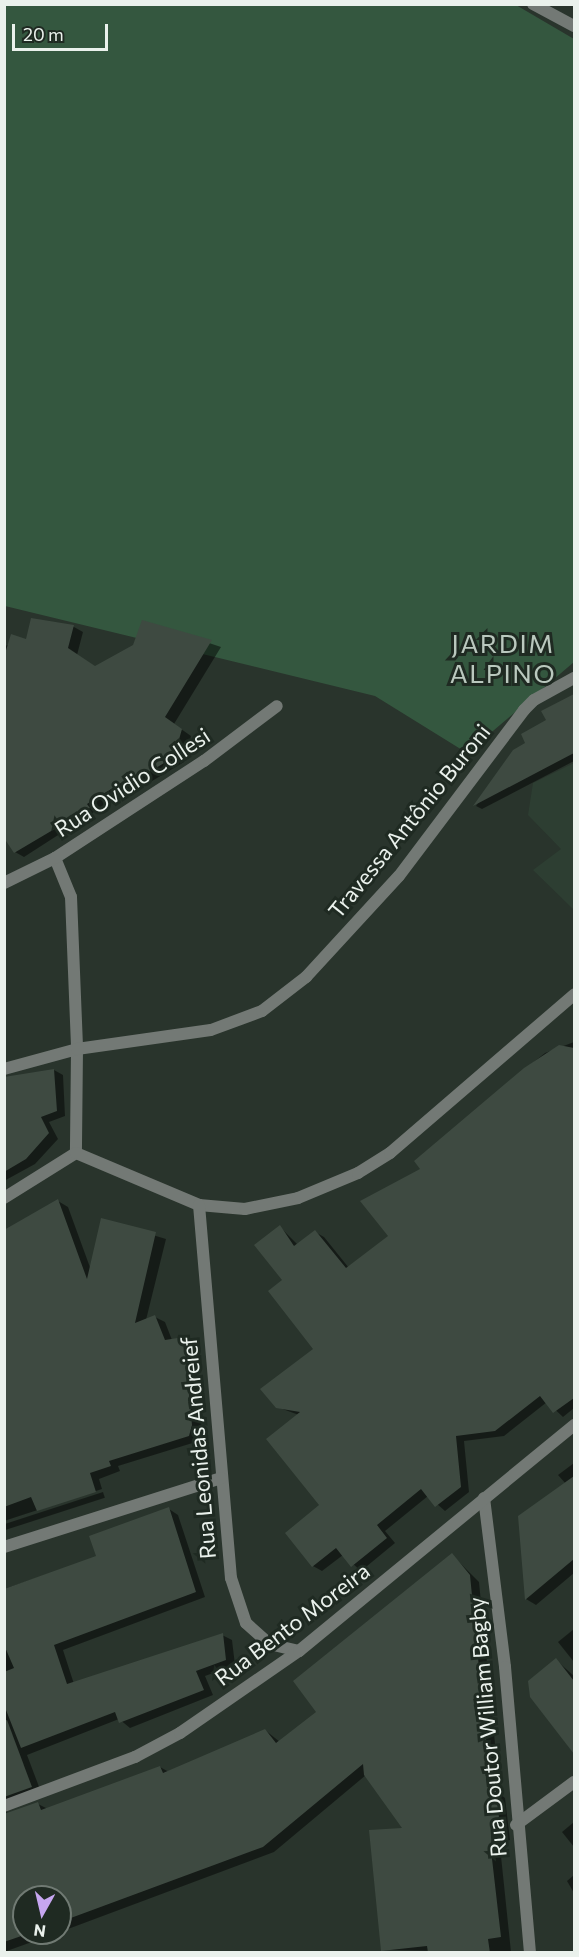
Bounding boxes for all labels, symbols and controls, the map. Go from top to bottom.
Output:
scale bar [15,12,111,50]
text: 20 m [23,23,64,45]
district label: JARDIM ALPINO [450,627,556,688]
street label: Travessa Antônio Buroni [323,719,495,923]
street label: Rua Ovidio Collesi [49,722,215,842]
street label: Rua Leonidas Andreief [175,1336,221,1560]
street label: Rua Bento Moreira [209,1557,375,1691]
street label: Rua Doutor William Bagby [462,1596,512,1858]
north arrow [12,1885,72,1945]
text: N [32,1921,47,1942]

